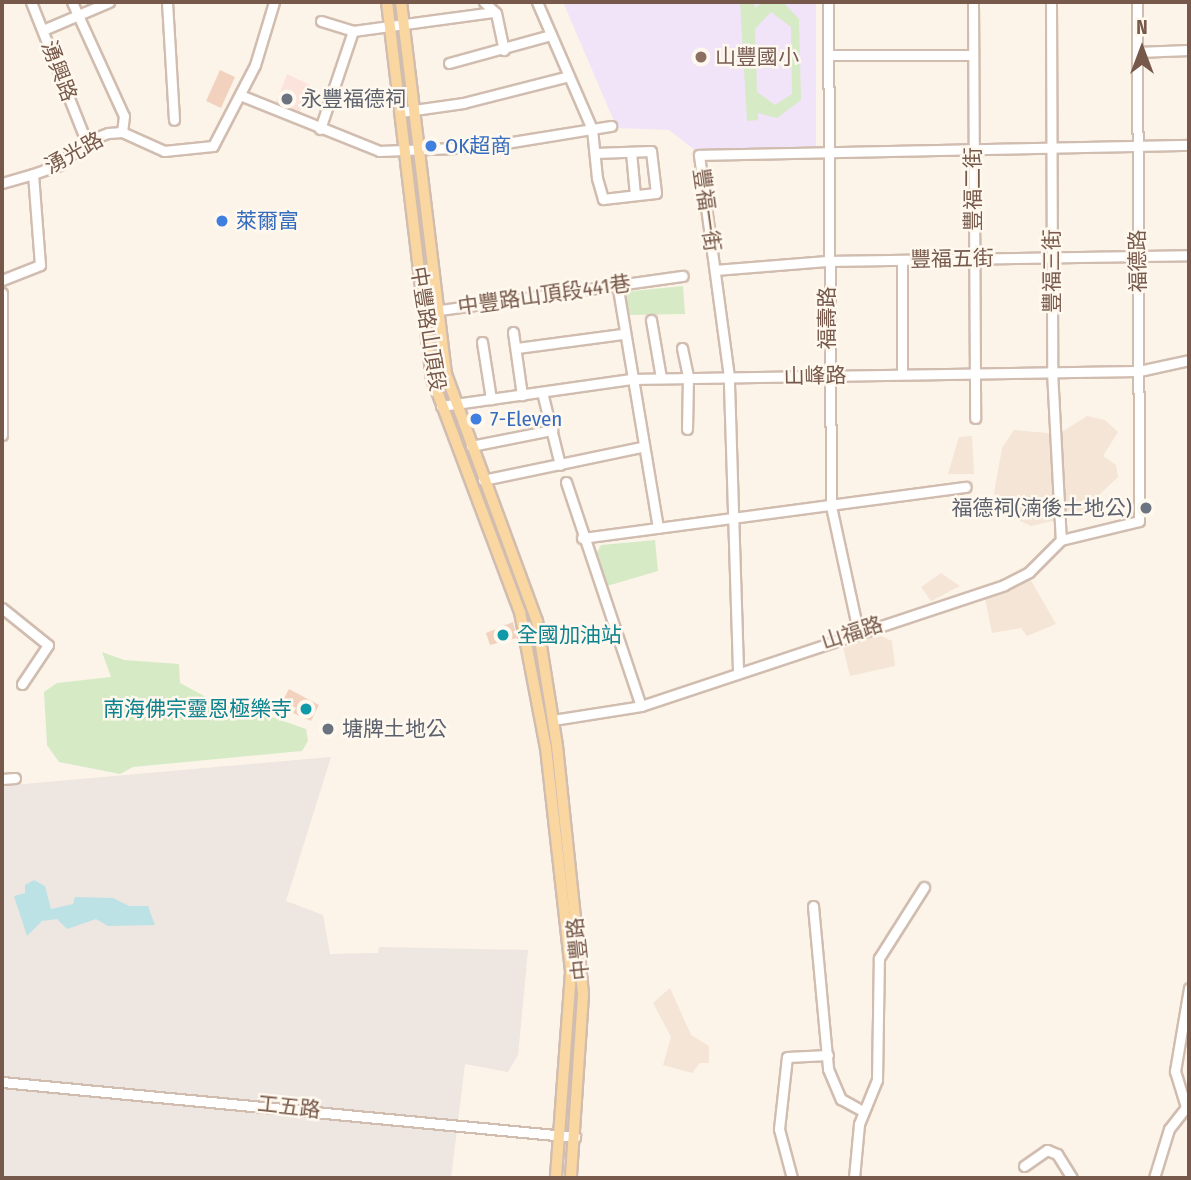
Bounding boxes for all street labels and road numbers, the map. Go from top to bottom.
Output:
street label: 湧興路 [36,37,82,105]
street label: 湧光路 [40,127,108,179]
street label: 豐福二街 [960,147,986,231]
street label: 豐福一街 [689,167,725,253]
street label: 豐福三街 [1039,229,1065,313]
street label: 福德路 [1125,229,1151,293]
street label: 豐福五街 [910,246,994,272]
street label: 中豐路山頂段 [406,265,450,393]
street label: 中豐路山頂段441巷 [456,270,632,320]
street label: 福壽路 [814,287,840,349]
street label: 山峰路 [783,363,847,389]
street label: 山福路 [818,611,886,655]
street label: 中豐路 [562,916,594,982]
street label: 工五路 [256,1091,322,1123]

